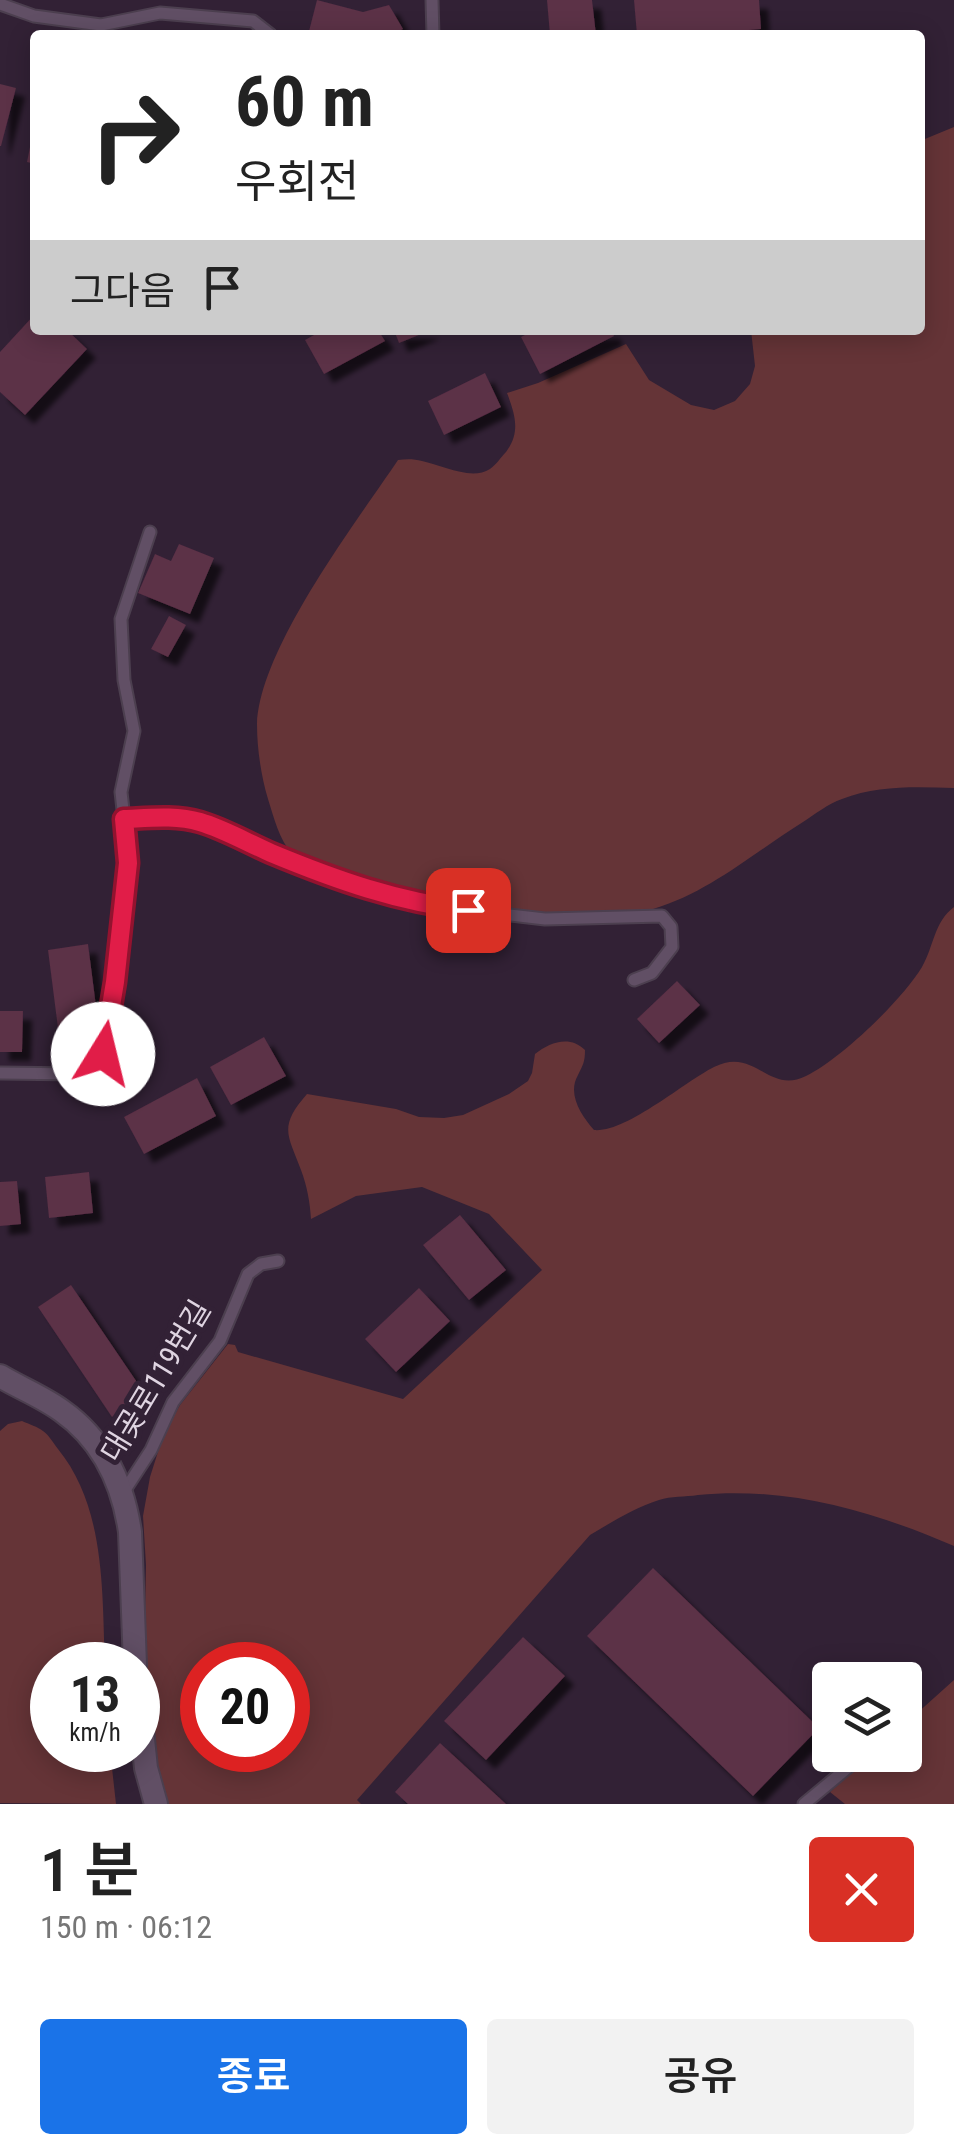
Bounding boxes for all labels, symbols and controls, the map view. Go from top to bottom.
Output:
text: 60 m [235,61,374,143]
icon: right [70,70,200,200]
text: 우회전 [235,155,359,208]
icon: arrive [195,260,250,315]
text: 그다음 [70,269,175,313]
pin [426,868,511,953]
icon: arrive [441,883,496,938]
position arrow [51,1002,155,1106]
street label: 대곶로119번길 [94,1294,218,1468]
speed limit sign: 20 [180,1642,310,1772]
map controls [812,1662,922,1772]
button: layers [812,1662,922,1772]
text: 13 [70,1666,120,1724]
text: km/h [69,1718,121,1747]
text: 1 분 [40,1835,139,1906]
button: close [809,1837,914,1942]
text: 150 m · 06:12 [40,1908,212,1946]
button: 종료 [40,2019,467,2134]
button: 공유 [487,2019,914,2134]

